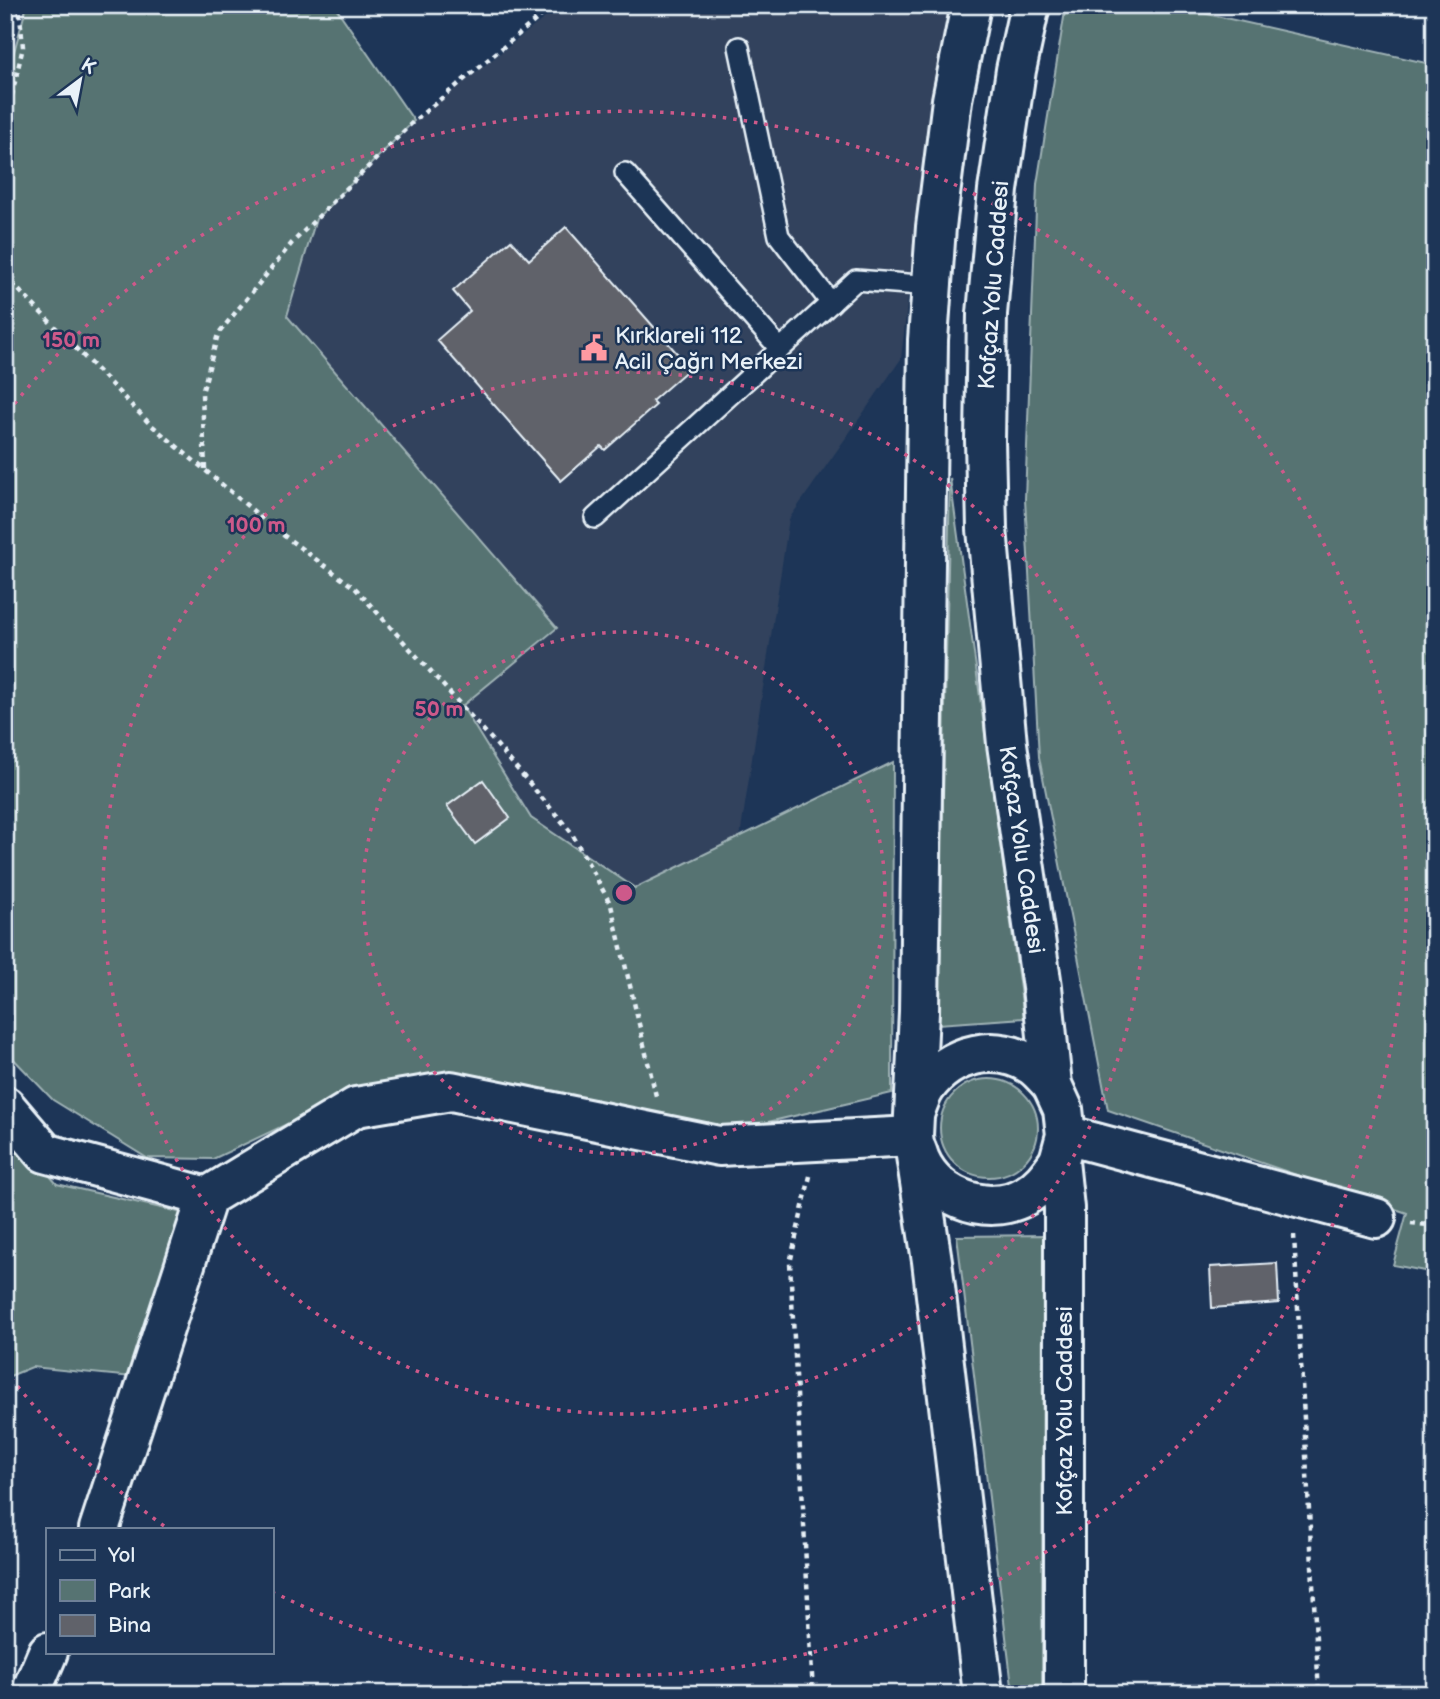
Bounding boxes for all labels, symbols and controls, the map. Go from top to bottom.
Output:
north arrow [46,46,116,116]
text: K [77,54,100,80]
street label: Kofçaz Yolu Caddesi [973,180,1015,391]
place label: Kırklareli 112 Acil Çağrı Merkezi [615,322,803,376]
text: 150 m [42,328,100,353]
public building icon: Kırklareli 112 Acil Çağrı Merkezi [579,333,609,363]
text: 100 m [227,513,285,538]
text: 50 m [415,697,463,722]
street label: Kofçaz Yolu Caddesi [992,744,1050,956]
centre of rings [612,881,636,905]
street label: Kofçaz Yolu Caddesi [1051,1306,1079,1516]
legend [46,1528,273,1654]
text: Yol [107,1543,135,1568]
text: Park [108,1579,151,1604]
text: Bina [108,1613,151,1638]

